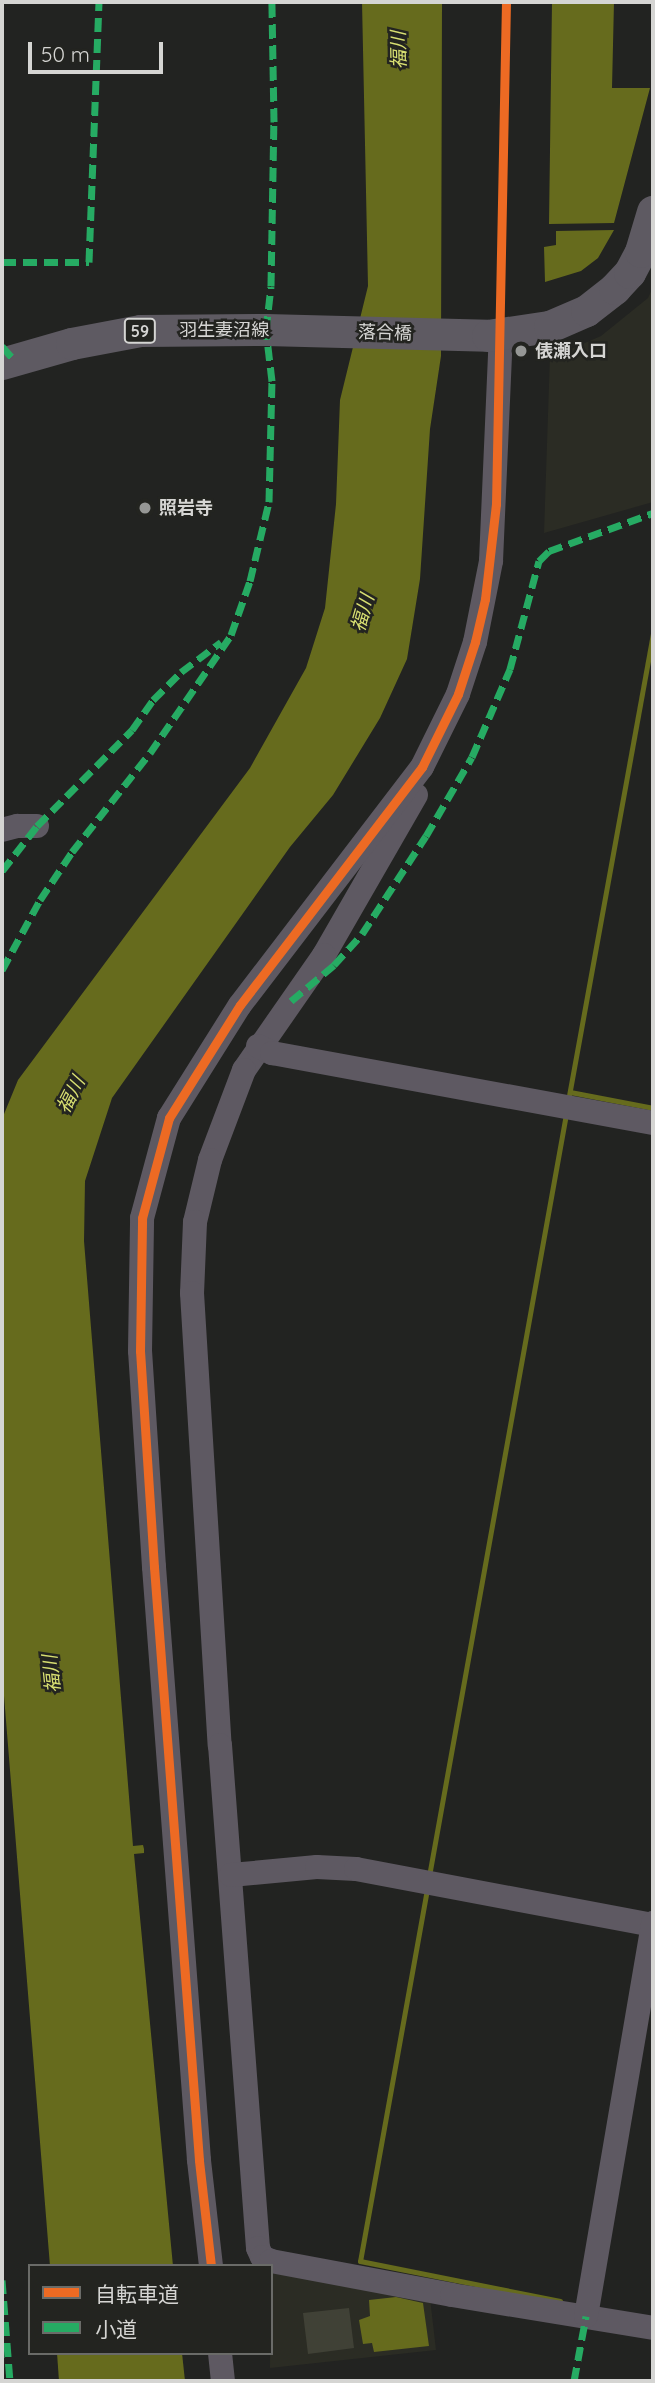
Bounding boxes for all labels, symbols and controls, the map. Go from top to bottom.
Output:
scale bar [32,28,166,72]
water label: 福川 [387,31,411,69]
text: 50 m [41,41,90,67]
road number: 59 [122,318,158,344]
street label: 羽生妻沼線 [179,319,269,341]
street label: 落合橋 [358,321,412,345]
place label: 俵瀬入口 [535,340,607,362]
marker: 俵瀬入口 [513,343,529,359]
place label: 照岩寺 [159,497,213,519]
marker: 照岩寺 [137,500,153,516]
water label: 福川 [347,592,379,634]
water label: 福川 [52,1073,90,1117]
water label: 福川 [39,1654,65,1694]
legend [28,2264,273,2355]
text: 自転車道 [95,2281,179,2307]
text: 小道 [95,2316,137,2342]

